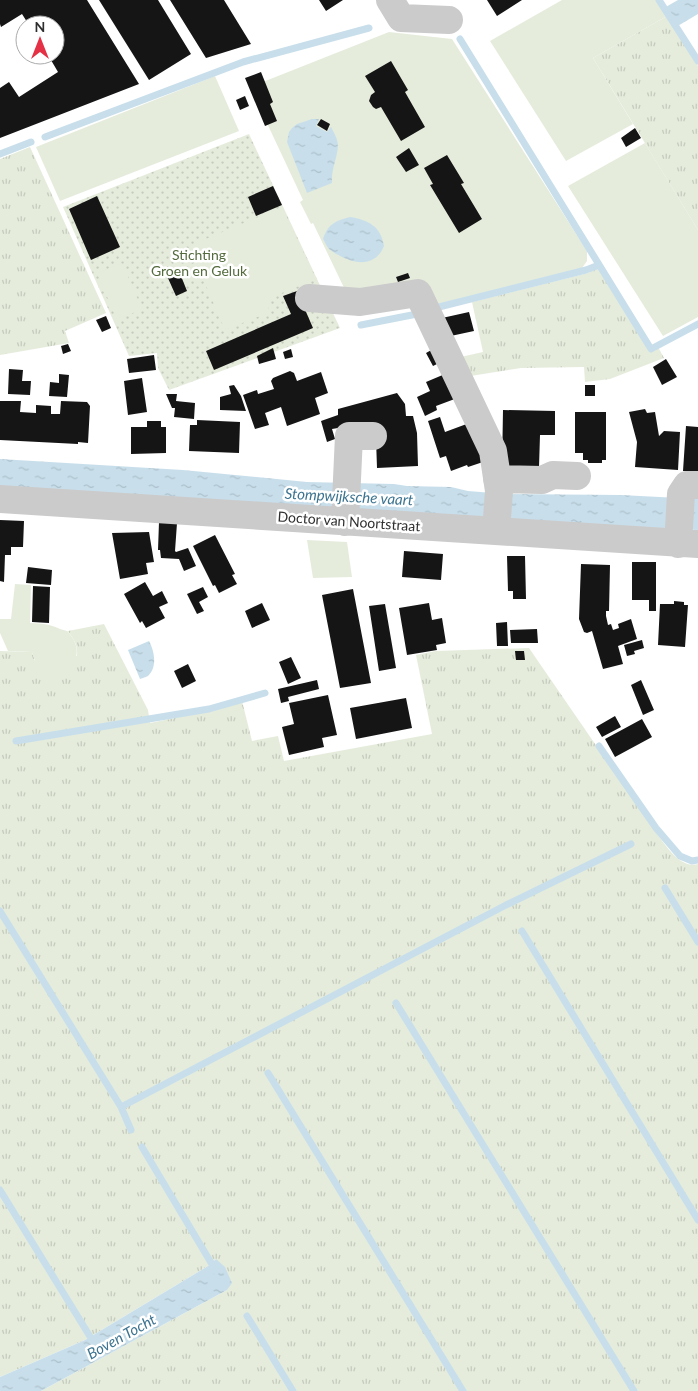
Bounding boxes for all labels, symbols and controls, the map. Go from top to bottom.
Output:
north arrow [15,15,65,65]
text: N [35,18,45,35]
park label: Stichting Groen en Geluk [151,246,248,279]
water label: Stompwijksche vaart [284,484,414,508]
street label: Doctor van Noortstraat [277,508,421,534]
water label: Boven Tocht [83,1309,159,1362]

